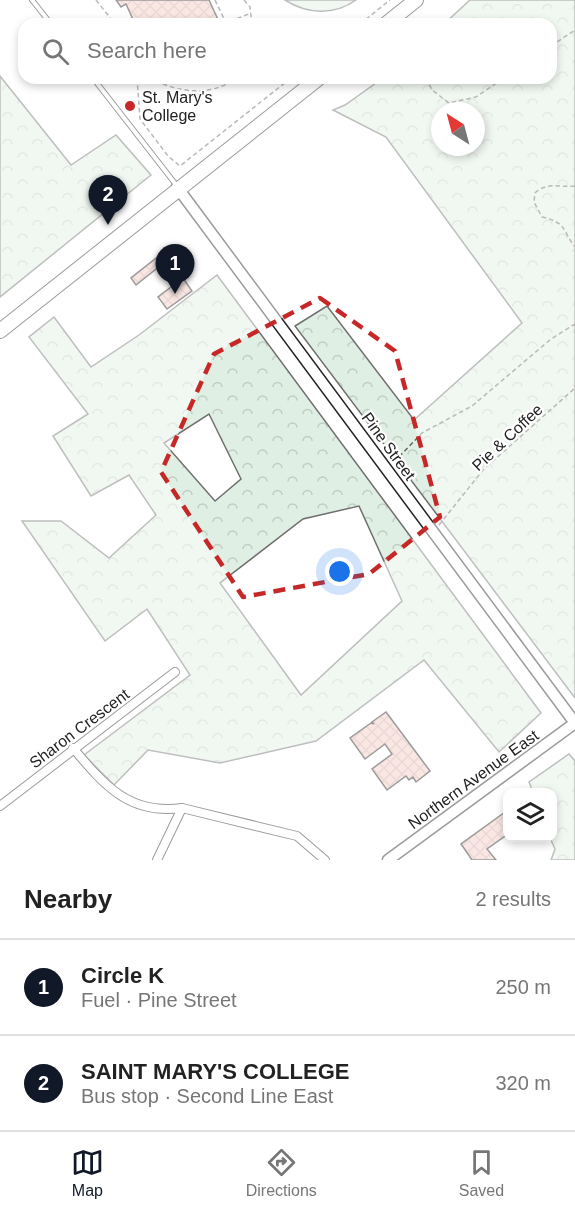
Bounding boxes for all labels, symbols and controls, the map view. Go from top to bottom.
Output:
search box [18,18,557,84]
icon: search [39,35,72,68]
text: Search here [87,38,207,63]
place label: St. Mary's College [142,89,213,124]
marker: St. Mary's College [123,99,137,113]
north arrow [431,102,485,156]
pin: 2 [88,176,128,225]
pin: 1 [156,244,195,294]
street label: Pie & Coffee [469,401,546,474]
street label: Pine Street [358,409,419,484]
your location [325,557,354,586]
street label: Sharon Crescent [26,685,133,771]
street label: Northern Avenue East [405,726,542,832]
map controls [503,788,557,842]
button: layers [503,788,557,842]
text: Nearby [24,884,112,914]
text: 2 results [475,888,551,910]
text: Circle K [81,963,164,988]
text: 1 [38,976,49,998]
text: 250 m [495,976,551,998]
text: Fuel · Pine Street [81,989,237,1011]
text: SAINT MARY'S COLLEGE [81,1059,349,1084]
text: 2 [38,1072,49,1094]
text: 320 m [495,1072,551,1094]
text: Bus stop · Second Line East [81,1085,333,1107]
tab: Map [71,1146,104,1200]
tab: Directions [246,1146,317,1200]
tab: Saved [459,1146,504,1200]

